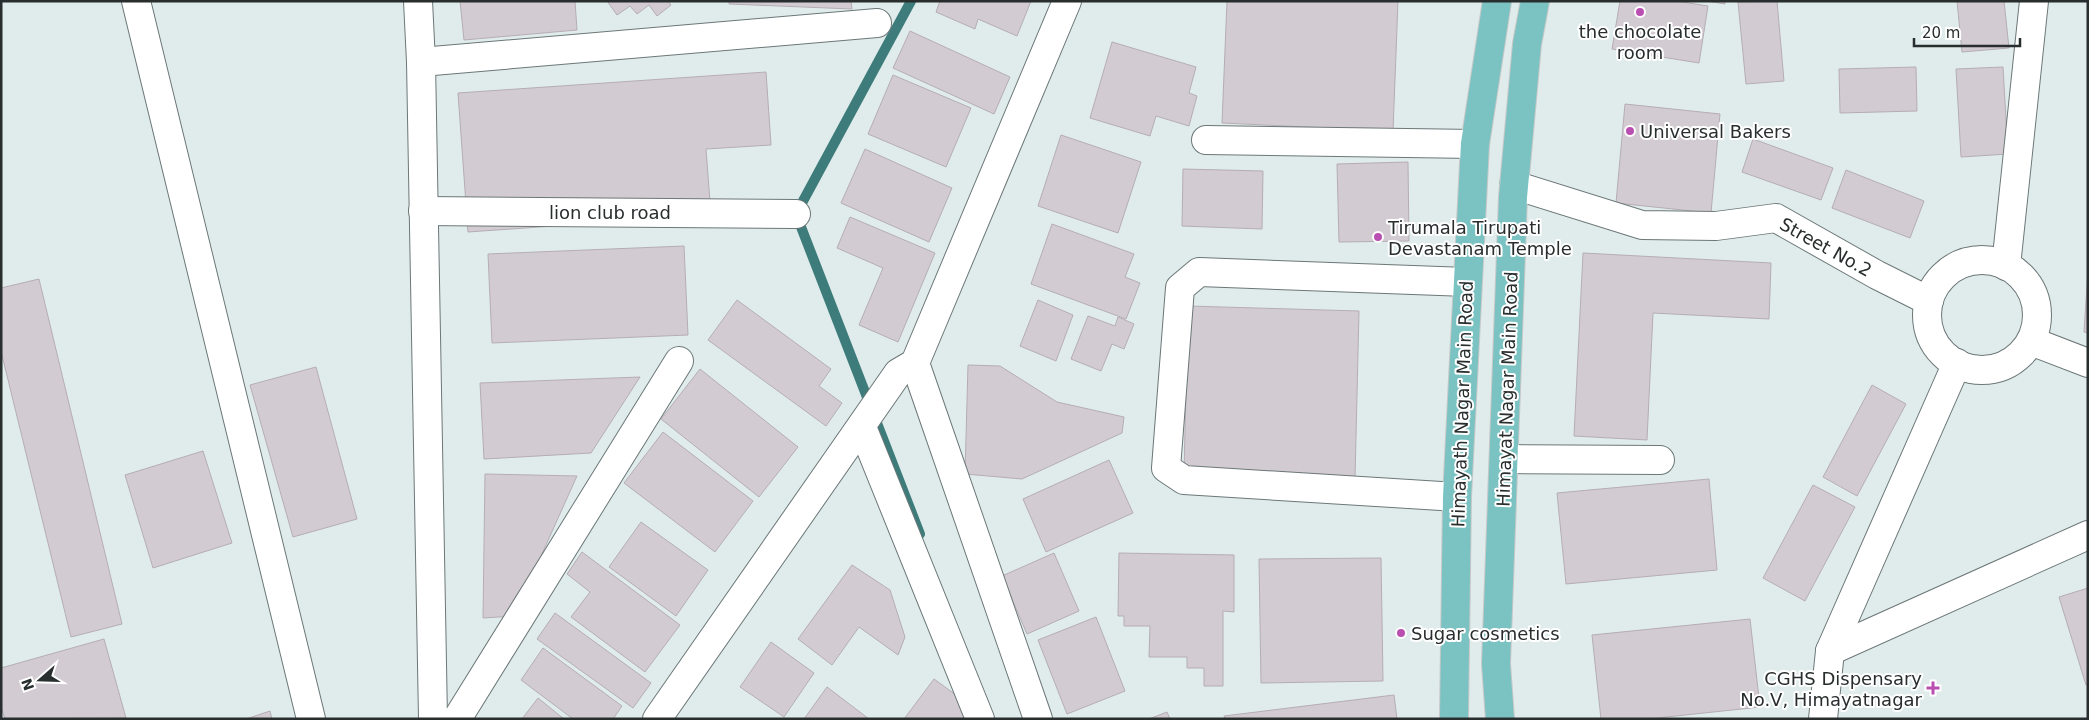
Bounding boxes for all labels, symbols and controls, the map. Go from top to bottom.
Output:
marker: the chocolate room [1634,6,1646,18]
scale bar [1914,15,2020,47]
place label: the chocolate room [1579,21,1701,63]
text: 20 m [1922,24,1960,42]
place label: Universal Bakers [1640,121,1791,142]
marker: Universal Bakers [1624,125,1636,137]
street label: lion club road [549,202,671,223]
street label: Street No.2 [1776,213,1876,281]
place label: Tirumala Tirupati Devastanam Temple [1387,217,1572,259]
marker: Tirumala Tirupati Devastanam Temple [1372,231,1384,243]
street label: Himayat Nagar Main Road [1492,271,1522,507]
street label: Himayath Nagar Main Road [1447,280,1477,528]
place label: Sugar cosmetics [1411,623,1560,644]
marker: Sugar cosmetics [1395,627,1407,639]
north arrow [15,655,65,705]
place label: CGHS Dispensary No.V, Himayatnagar [1740,668,1923,710]
text: N [18,676,37,693]
marker: CGHS Dispensary No.V, Himayatnagar [1926,681,1940,695]

